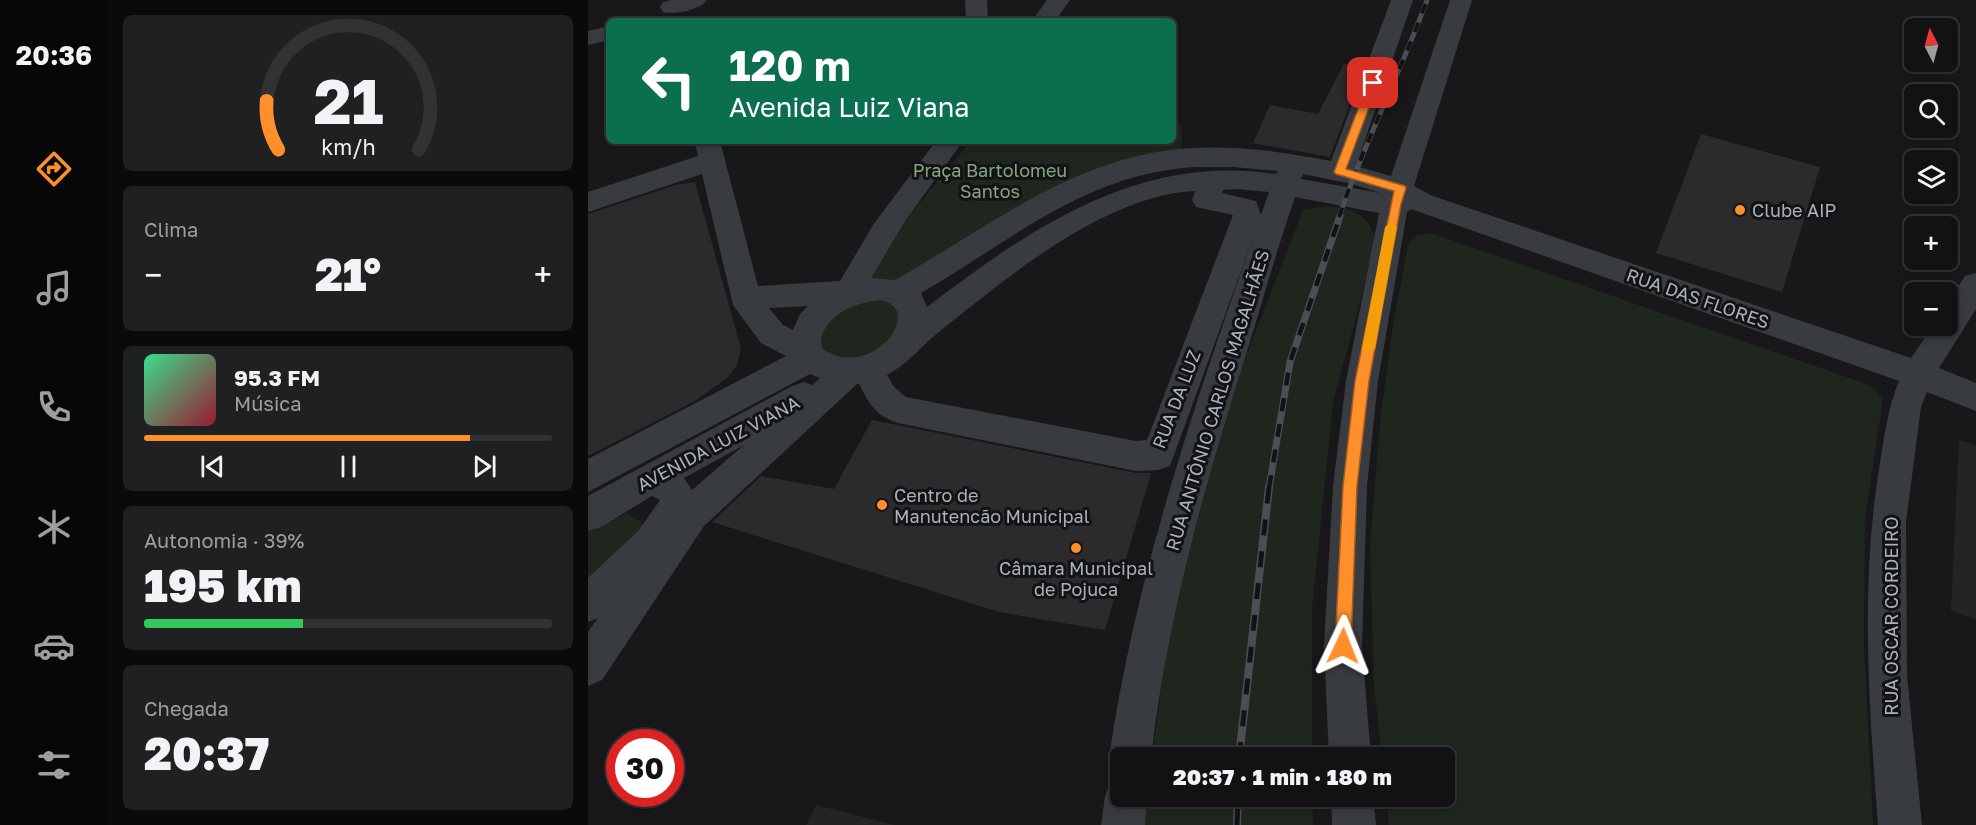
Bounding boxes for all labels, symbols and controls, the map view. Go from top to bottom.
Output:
north arrow [1904,18,1958,72]
map controls [1904,18,1958,336]
text: 20:36 [16,39,92,71]
text: 120 m [729,40,851,90]
icon: left [630,42,708,120]
pin [1347,57,1398,108]
text: 21 [313,63,383,138]
icon: arrive [1356,66,1389,99]
button: search [1904,84,1958,138]
text: Avenida Luiz Viana [729,91,970,123]
text: km/h [321,134,375,160]
icon: directions [33,148,75,190]
button: layers [1904,150,1958,204]
park label: Praça Bartolomeu Santos [913,159,1067,202]
place label: Clube AIP [1752,199,1836,221]
marker: Clube AIP [1733,203,1747,217]
button: + [1904,216,1958,270]
text: Clima [144,217,198,241]
text: 21° [315,247,381,301]
street label: RUA ANTÔNIO CARLOS MAGALHÃES [1161,247,1273,553]
text: − [144,255,162,294]
text: + [534,255,552,294]
street label: RUA DAS FLORES [1624,263,1772,333]
icon: music [33,267,75,309]
button: − [1904,282,1958,336]
street label: RUA DA LUZ [1147,347,1205,451]
text: 95.3 FM [234,364,320,391]
icon: phone [33,386,75,428]
text: Música [234,391,301,415]
street label: AVENIDA LUIZ VIANA [633,391,803,495]
icon: previous [196,450,229,483]
icon: pause [332,450,365,483]
icon: next [468,450,501,483]
place label: Centro de Manutencão Municipal [894,484,1090,527]
marker: Centro de Manutencão Municipal [875,498,889,512]
icon: climate [33,506,75,548]
street label: RUA OSCAR CORDEIRO [1880,516,1902,716]
text: Autonomia · 39% [144,528,304,552]
marker: Câmara Municipal de Pojuca [1069,541,1083,555]
place label: Câmara Municipal de Pojuca [999,557,1153,600]
text: 195 km [144,558,302,612]
position arrow [1311,614,1375,678]
icon: car [33,625,75,667]
text: Chegada [144,696,229,720]
text: 20:37 [144,726,269,780]
speed limit sign: 30 [606,729,684,807]
icon: filters [33,744,75,786]
text: 20:37 · 1 min · 180 m [1173,763,1392,790]

